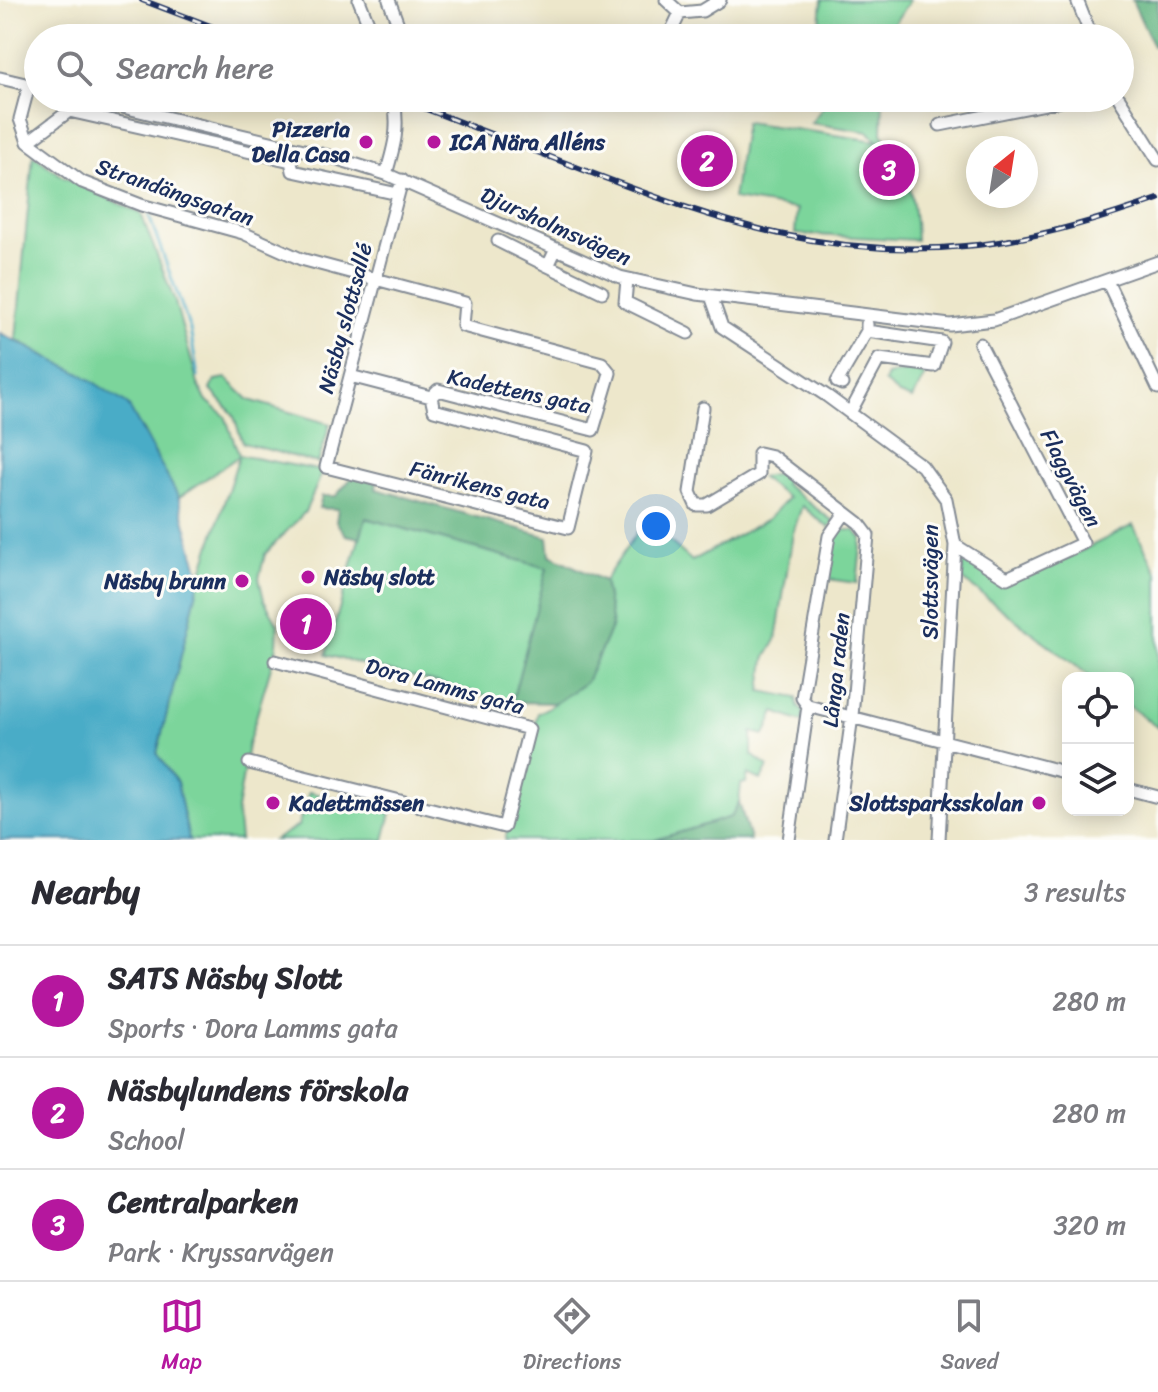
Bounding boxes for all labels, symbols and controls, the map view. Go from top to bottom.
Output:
search box [24,24,1134,112]
text: Search here [116,41,274,95]
icon: search [52,46,96,90]
place label: Pizzeria Della Casa [251,110,350,174]
place label: ICA Nära Alléns [449,123,606,162]
pin: 2 [681,131,733,191]
marker: Pizzeria Della Casa [357,133,375,151]
marker: ICA Nära Alléns [425,133,443,151]
north arrow [966,136,1038,208]
pin: 3 [863,140,915,200]
street label: Strandängsgatan [91,147,260,237]
street label: Djursholmsvägen [474,175,638,277]
street label: Näsby slottsallé [306,238,384,398]
street label: Kadettens gata [444,357,595,425]
street label: Flaggvägen [1029,421,1113,535]
street label: Fänrikens gata [406,449,554,521]
your location [636,506,676,546]
street label: Slottsvägen [911,524,950,640]
place label: Näsby slott [323,558,436,597]
place label: Näsby brunn [103,562,226,601]
marker: Näsby slott [299,568,317,586]
marker: Näsby brunn [233,572,251,590]
pin: 1 [280,594,332,654]
street label: Långa raden [811,611,861,729]
street label: Dora Lamms gata [361,646,530,726]
map controls [1062,672,1134,816]
button: locate [1062,672,1134,744]
button: layers [1062,744,1134,816]
place label: Kadettmässen [288,784,424,823]
place label: Slottsparksskolan [848,784,1023,823]
marker: Kadettmässen [264,794,282,812]
marker: Slottsparksskolan [1030,794,1048,812]
text: Nearby [32,862,140,922]
text: 3 results [1024,869,1126,915]
text: SATS Näsby Slott [108,951,343,1005]
text: 1 [52,978,64,1024]
text: 280 m [1052,978,1126,1024]
text: Sports · Dora Lamms gata [108,1005,398,1051]
text: Näsbylundens förskola [108,1063,408,1117]
text: 2 [50,1090,66,1136]
text: 280 m [1052,1090,1126,1136]
text: School [108,1117,185,1163]
text: Centralparken [108,1175,298,1229]
text: 3 [51,1202,65,1248]
text: 320 m [1054,1202,1126,1248]
text: Park · Kryssarvägen [108,1229,334,1275]
tab: Map [160,1294,204,1381]
tab: Directions [523,1294,621,1381]
tab: Saved [940,1294,998,1381]

